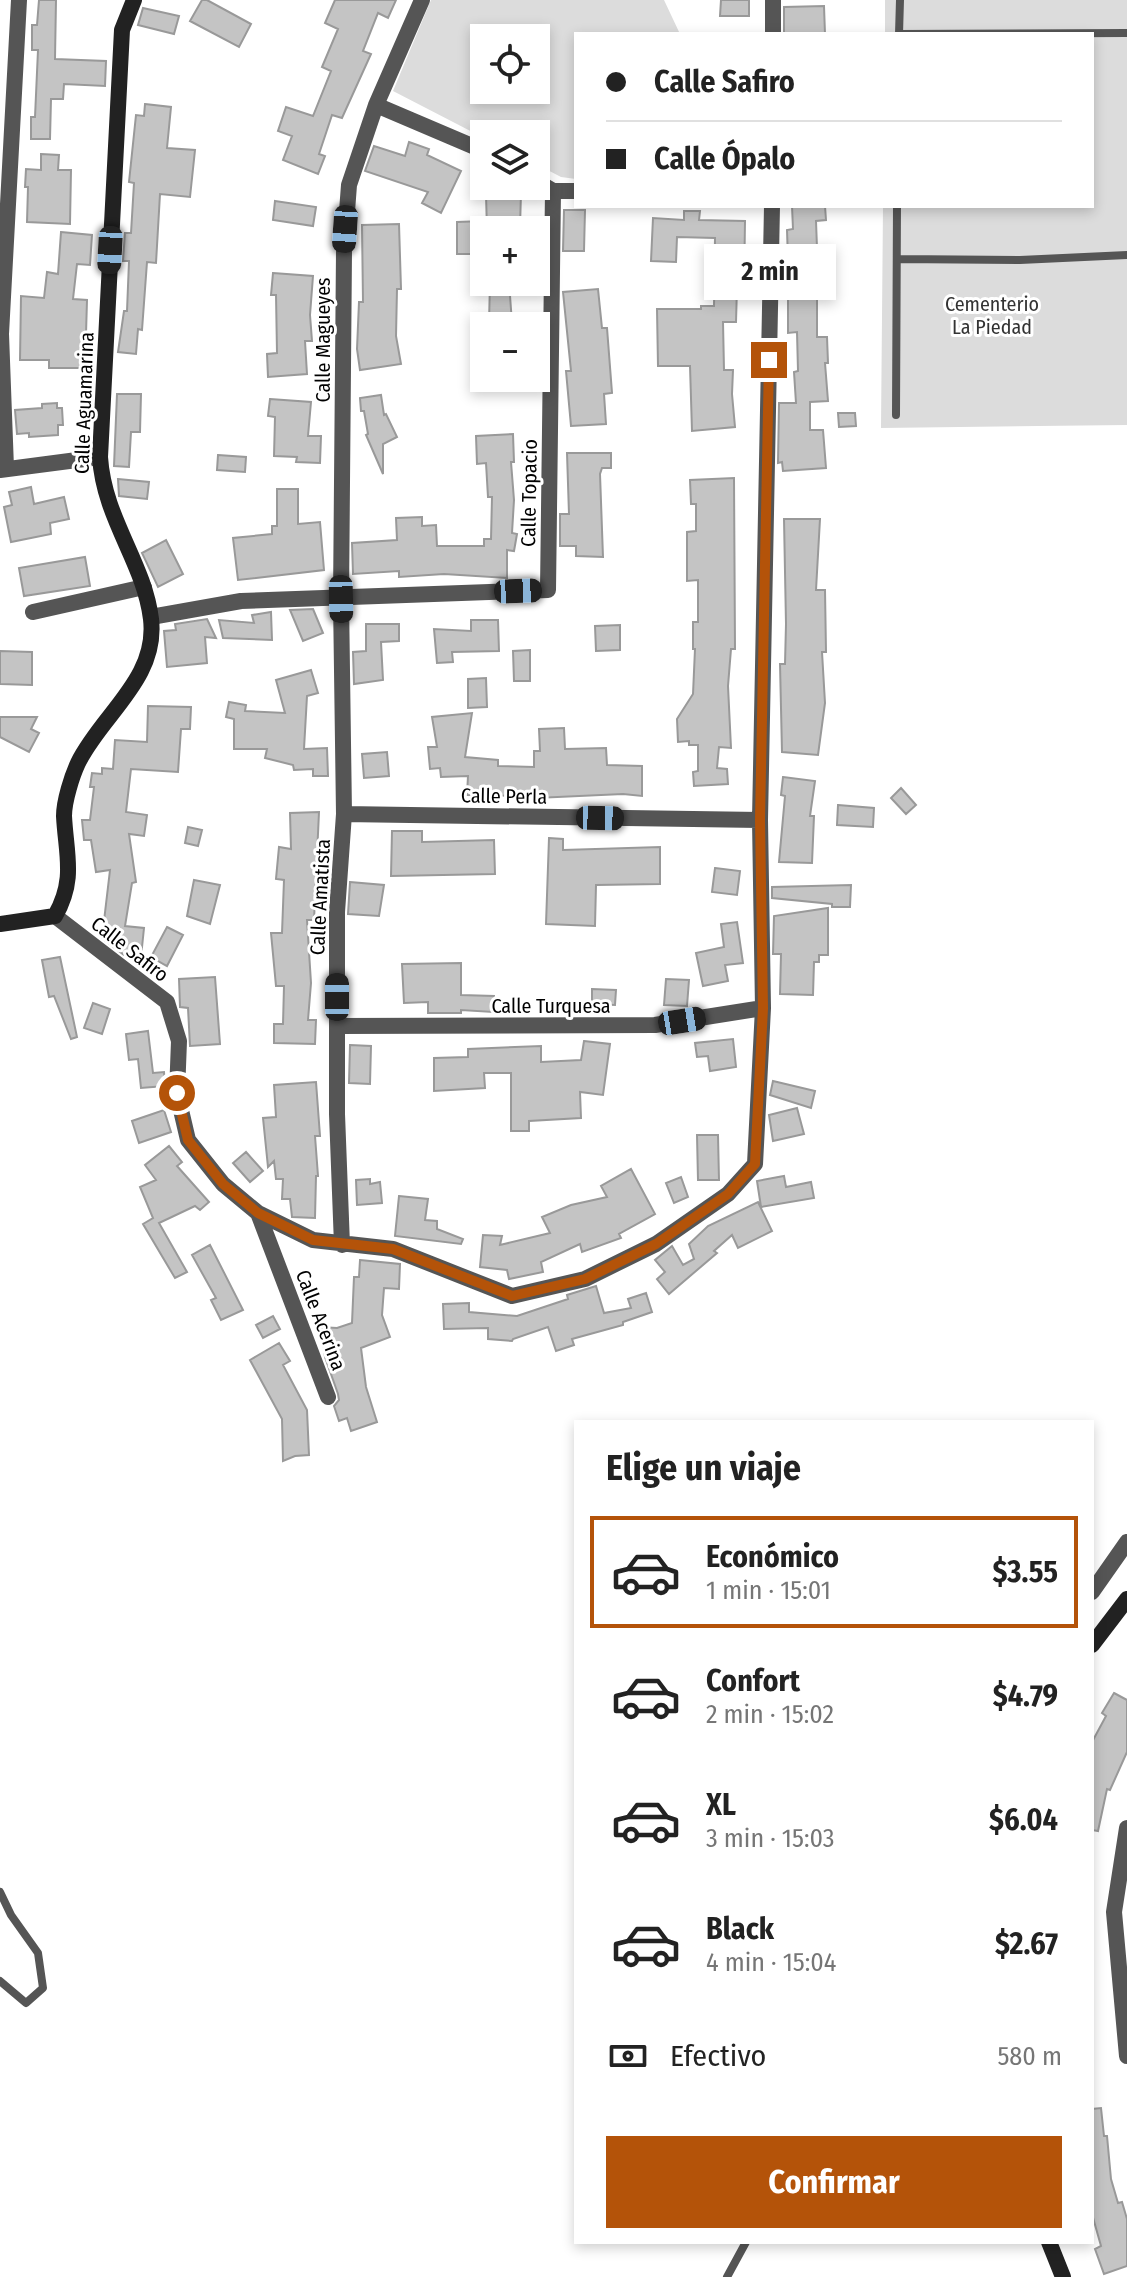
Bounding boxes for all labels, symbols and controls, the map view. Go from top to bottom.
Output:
map controls [470,24,550,392]
button: locate [470,24,550,104]
text: Calle Safiro [654,64,795,100]
button: layers [470,120,550,200]
text: Calle Ópalo [654,141,795,177]
car [331,204,359,254]
button: + [470,216,550,296]
car [97,225,123,275]
callout: 2 min [703,244,835,300]
text: 2 min [741,256,799,287]
street label: Calle Magueyes [311,277,335,403]
park label: Cementerio La Piedad [945,292,1039,339]
button: − [470,312,550,392]
street label: Calle Aguamarina [70,332,98,474]
route end [751,342,787,378]
street label: Calle Topacio [516,439,542,547]
car [329,575,353,623]
car [494,578,542,604]
street label: Calle Perla [461,783,547,809]
car [576,806,624,830]
street label: Calle Amatista [305,838,335,956]
street label: Calle Safiro [86,911,174,987]
car [325,973,349,1021]
street label: Calle Turquesa [491,994,611,1018]
car [656,1005,708,1037]
route start [159,1075,195,1111]
street label: Calle Acerina [291,1266,351,1374]
text: Elige un viaje [606,1446,801,1490]
icon: car [610,1536,682,1608]
text: Económico [706,1539,839,1575]
text: $3.55 [992,1554,1058,1590]
text: 1 min · 15:01 [706,1575,831,1606]
icon: car [610,1660,682,1732]
text: Confort [706,1663,800,1699]
text: $4.79 [993,1678,1058,1714]
text: 2 min · 15:02 [706,1699,834,1730]
icon: car [610,1784,682,1856]
text: XL [706,1787,736,1823]
text: $6.04 [989,1802,1058,1838]
text: 3 min · 15:03 [706,1823,834,1854]
icon: car [610,1908,682,1980]
text: Black [706,1911,774,1947]
text: $2.67 [995,1926,1058,1962]
text: 4 min · 15:04 [706,1947,836,1978]
icon: cash [606,2034,650,2078]
text: Efectivo [670,2038,766,2074]
text: 580 m [997,2041,1062,2072]
button: Confirmar [606,2136,1062,2228]

